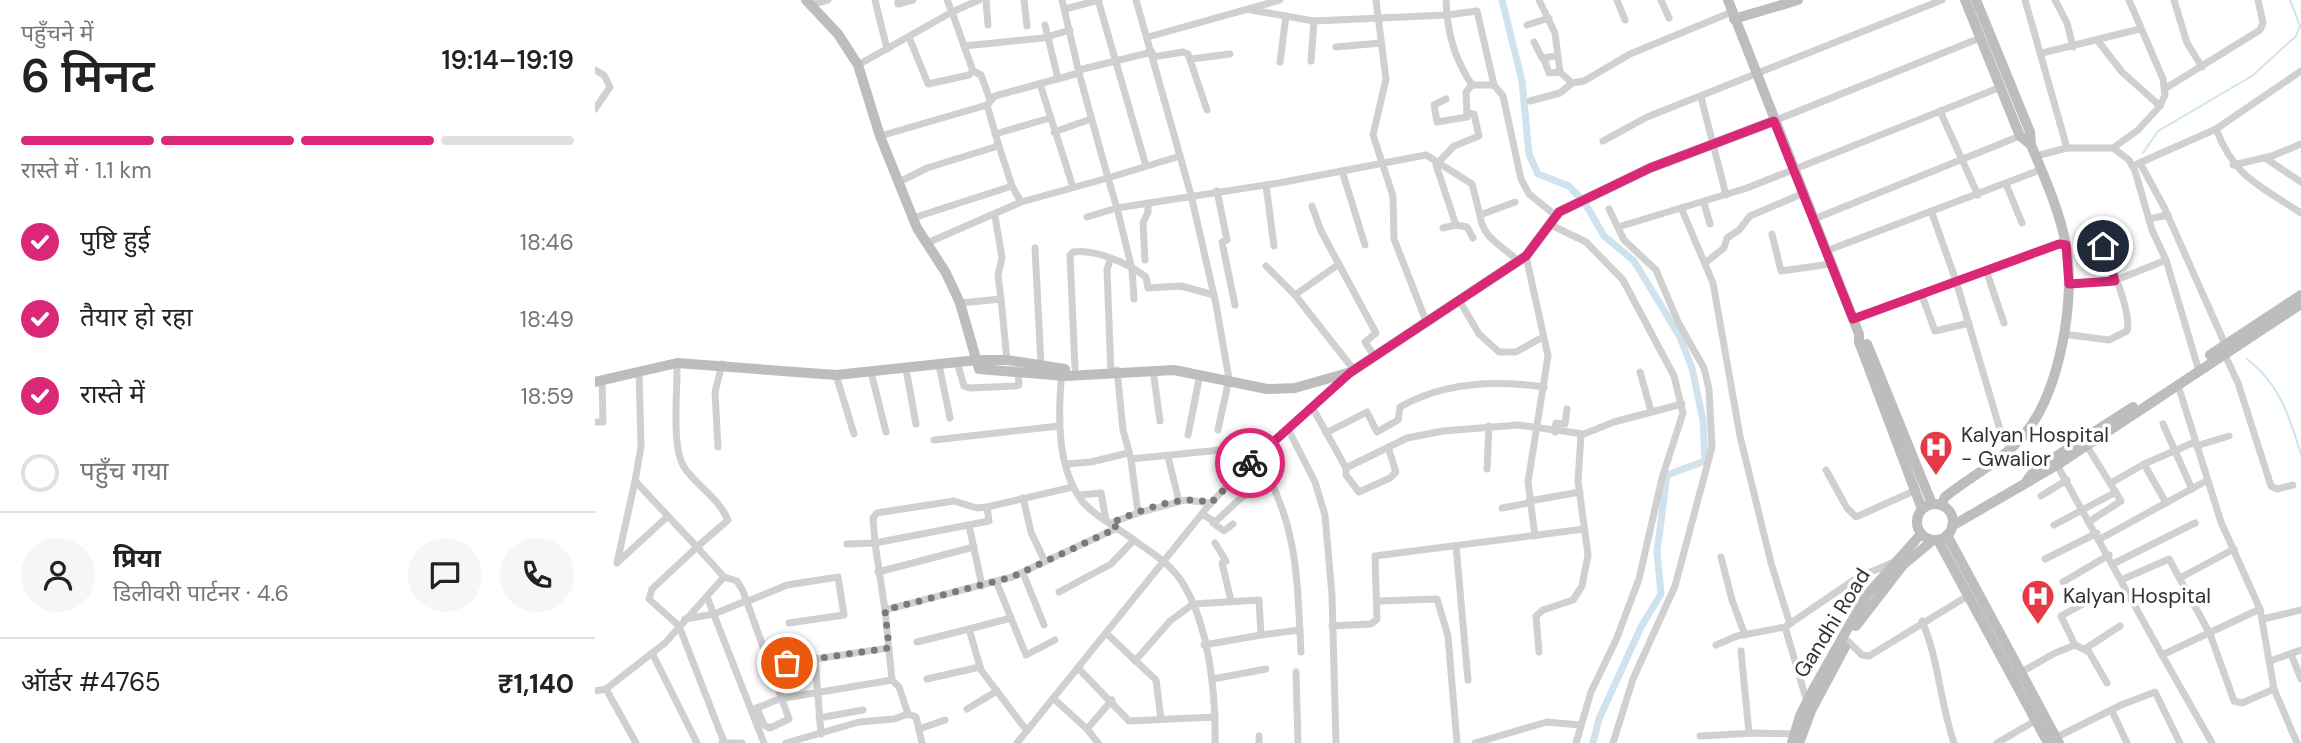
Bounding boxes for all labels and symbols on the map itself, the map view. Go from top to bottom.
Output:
pin [2073,216,2133,276]
place label: Kalyan Hospital - Gwalior [1961,421,2109,473]
courier [1215,428,1285,498]
hospital icon: Kalyan Hospital - Gwalior [1917,428,1955,477]
street label: Gandhi Road [1787,563,1877,683]
hospital icon: Kalyan Hospital [2019,577,2057,626]
place label: Kalyan Hospital [2063,582,2211,610]
pin [757,633,817,693]

